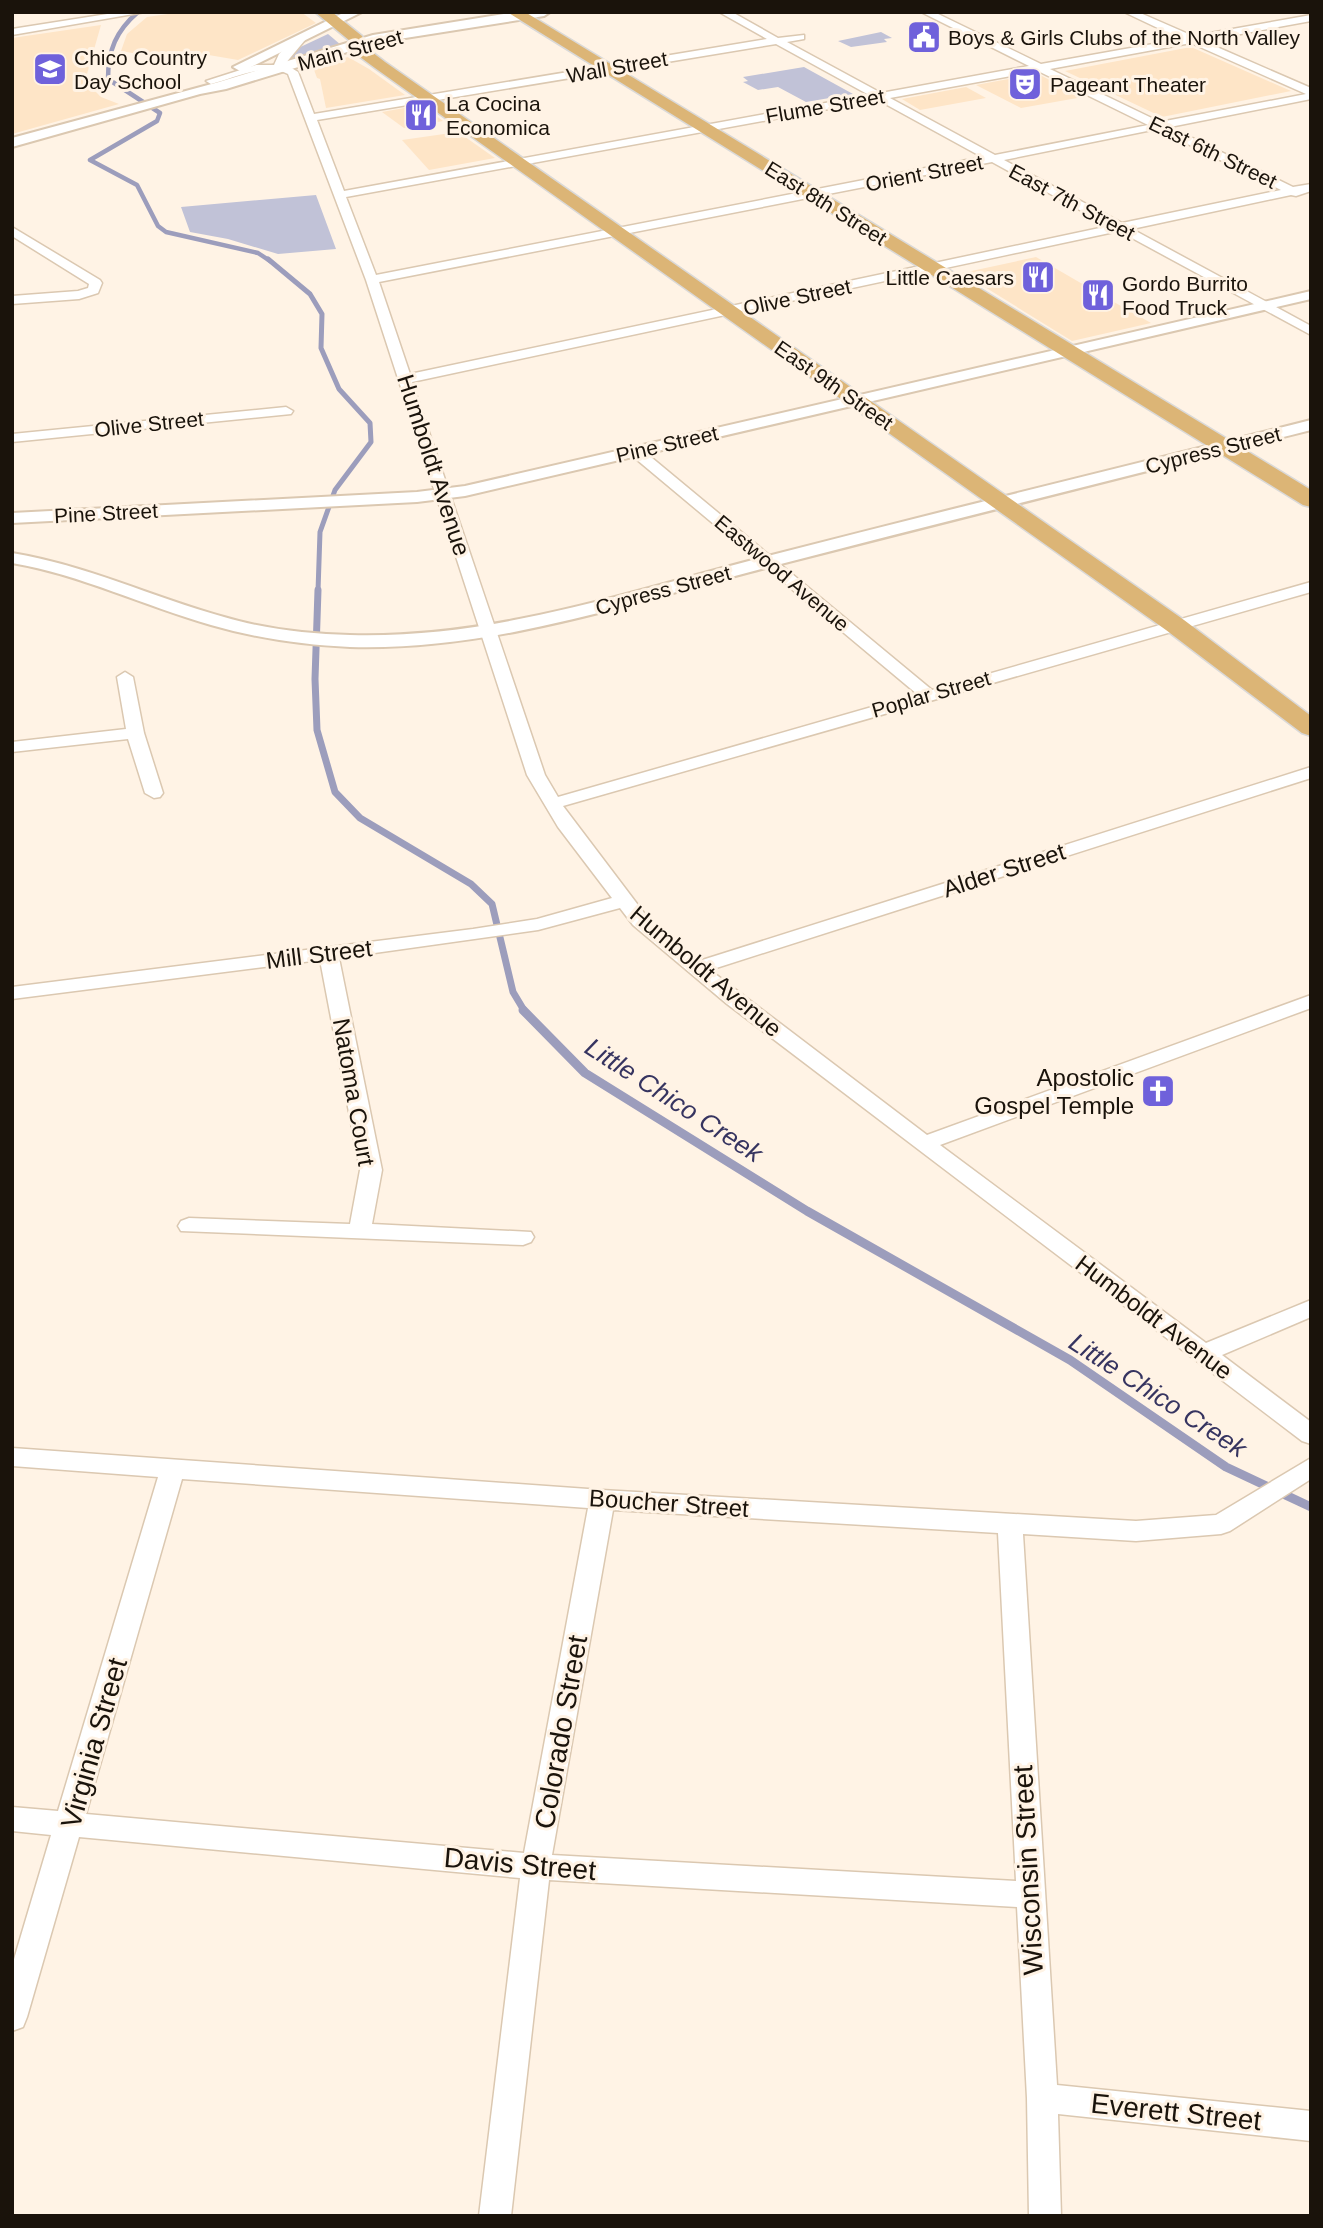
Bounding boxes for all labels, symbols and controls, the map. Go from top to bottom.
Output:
public building icon: Boys & Girls Clubs of the North Valley [905,18,943,56]
street label: Main Street [295,25,405,75]
place label: Boys & Girls Clubs of the North Valley [948,26,1301,49]
place label: Chico Country Day School [74,46,208,93]
street label: Wall Street [565,47,669,87]
school or university icon: Chico Country Day School [31,50,69,88]
theatre icon: Pageant Theater [1006,65,1044,103]
place label: Pageant Theater [1050,73,1206,96]
street label: Flume Street [764,84,886,128]
place label: La Cocina Economica [446,92,550,139]
restaurant icon: La Cocina Economica [402,96,440,134]
street label: East 6th Street [1146,111,1281,193]
street label: Orient Street [863,150,985,196]
street label: East 8th Street [761,156,891,250]
street label: East 7th Street [1005,159,1139,245]
restaurant icon: Little Caesars [1019,258,1057,296]
place label: Little Caesars [886,266,1014,289]
place label: Gordo Burrito Food Truck [1122,272,1248,319]
street label: Olive Street [741,274,853,320]
restaurant icon: Gordo Burrito Food Truck [1079,276,1117,314]
street label: East 9th Street [771,336,898,434]
street label: Humboldt Avenue [392,371,476,559]
street label: Olive Street [93,407,205,441]
street label: Pine Street [614,421,720,467]
street label: Cypress Street [1143,422,1283,478]
street label: Pine Street [54,499,159,527]
street label: Eastwood Avenue [710,510,854,636]
street label: Cypress Street [593,561,733,619]
street label: Poplar Street [869,666,993,722]
street label: Alder Street [940,837,1069,902]
street label: Humboldt Avenue [625,900,787,1042]
street label: Mill Street [264,934,374,974]
street label: Natoma Court [328,1016,380,1168]
water label: Little Chico Creek [580,1032,770,1170]
place label: Apostolic Gospel Temple [974,1064,1134,1119]
church icon: Apostolic Gospel Temple [1139,1072,1177,1110]
street label: Humboldt Avenue [1070,1249,1238,1385]
water label: Little Chico Creek [1064,1327,1254,1465]
street label: Boucher Street [588,1484,750,1522]
street label: Colorado Street [529,1633,593,1831]
street label: Virginia Street [55,1654,133,1832]
street label: Wisconsin Street [1007,1764,1049,1976]
street label: Davis Street [443,1842,598,1886]
street label: Everett Street [1089,2088,1263,2136]

